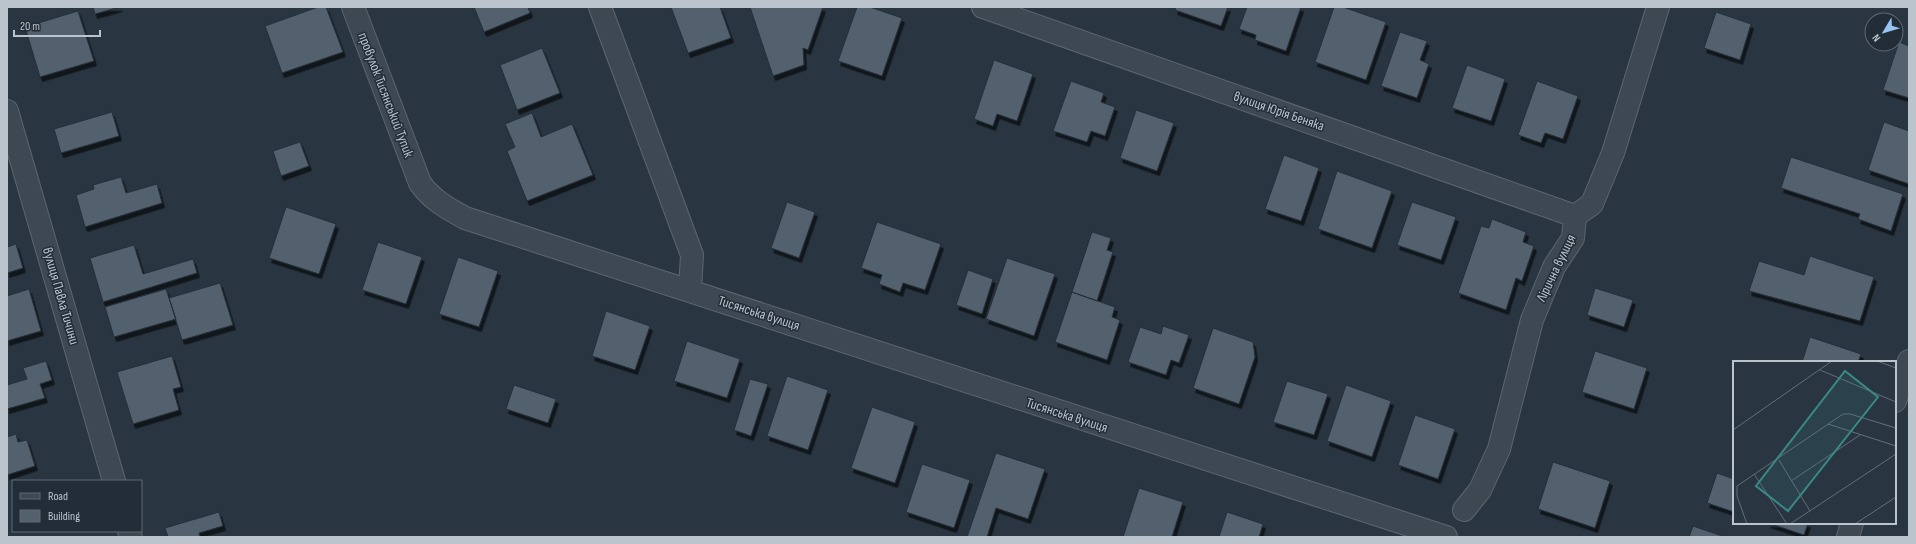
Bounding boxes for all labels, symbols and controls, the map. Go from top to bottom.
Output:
scale bar [14,12,100,38]
north arrow [1864,12,1904,52]
text: 20 m [20,19,40,34]
street label: провулок Тисянський Тупик [354,30,418,160]
text: N [1870,31,1883,44]
street label: вулиця Юрія Беняка [1231,88,1327,134]
street label: Лірична вулиця [1532,232,1580,305]
street label: вулиця Павла Тичини [39,245,83,347]
street label: Тисянська вулиця [716,292,802,334]
inset map [1733,361,1896,524]
street label: Тисянська вулиця [1024,394,1110,436]
legend [12,480,142,532]
text: Road [48,489,68,504]
text: Building [48,509,80,524]

